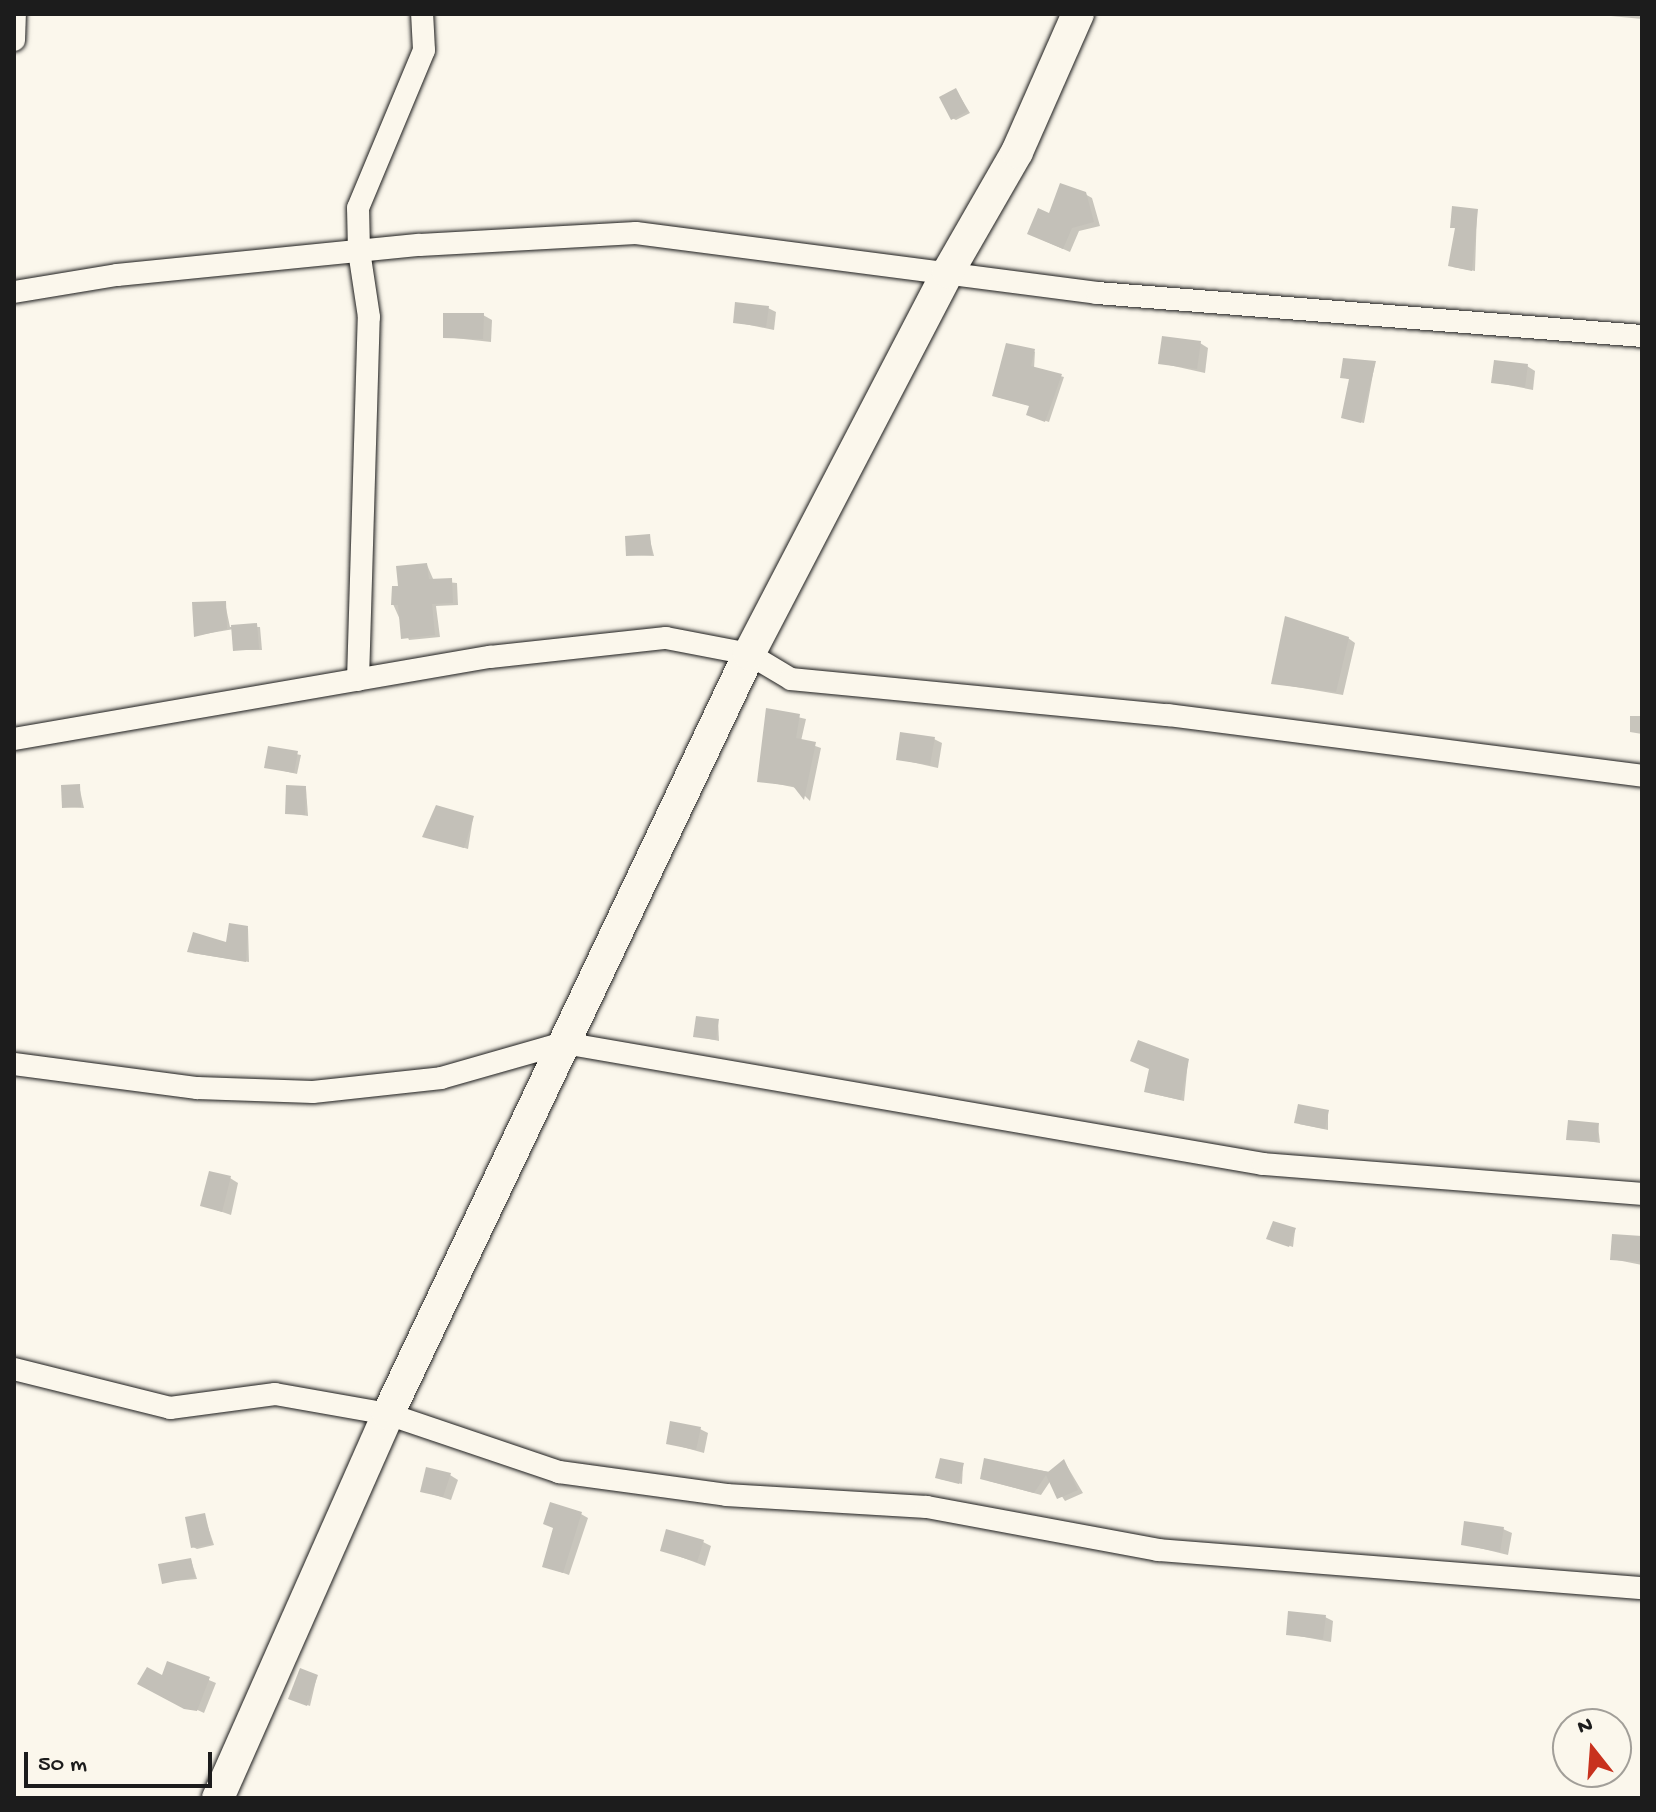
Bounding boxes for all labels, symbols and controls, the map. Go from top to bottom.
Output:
north arrow [1552,1708,1632,1788]
text: N [1575,1712,1596,1741]
scale bar [28,1736,216,1786]
text: 50 m [38,1751,87,1780]

